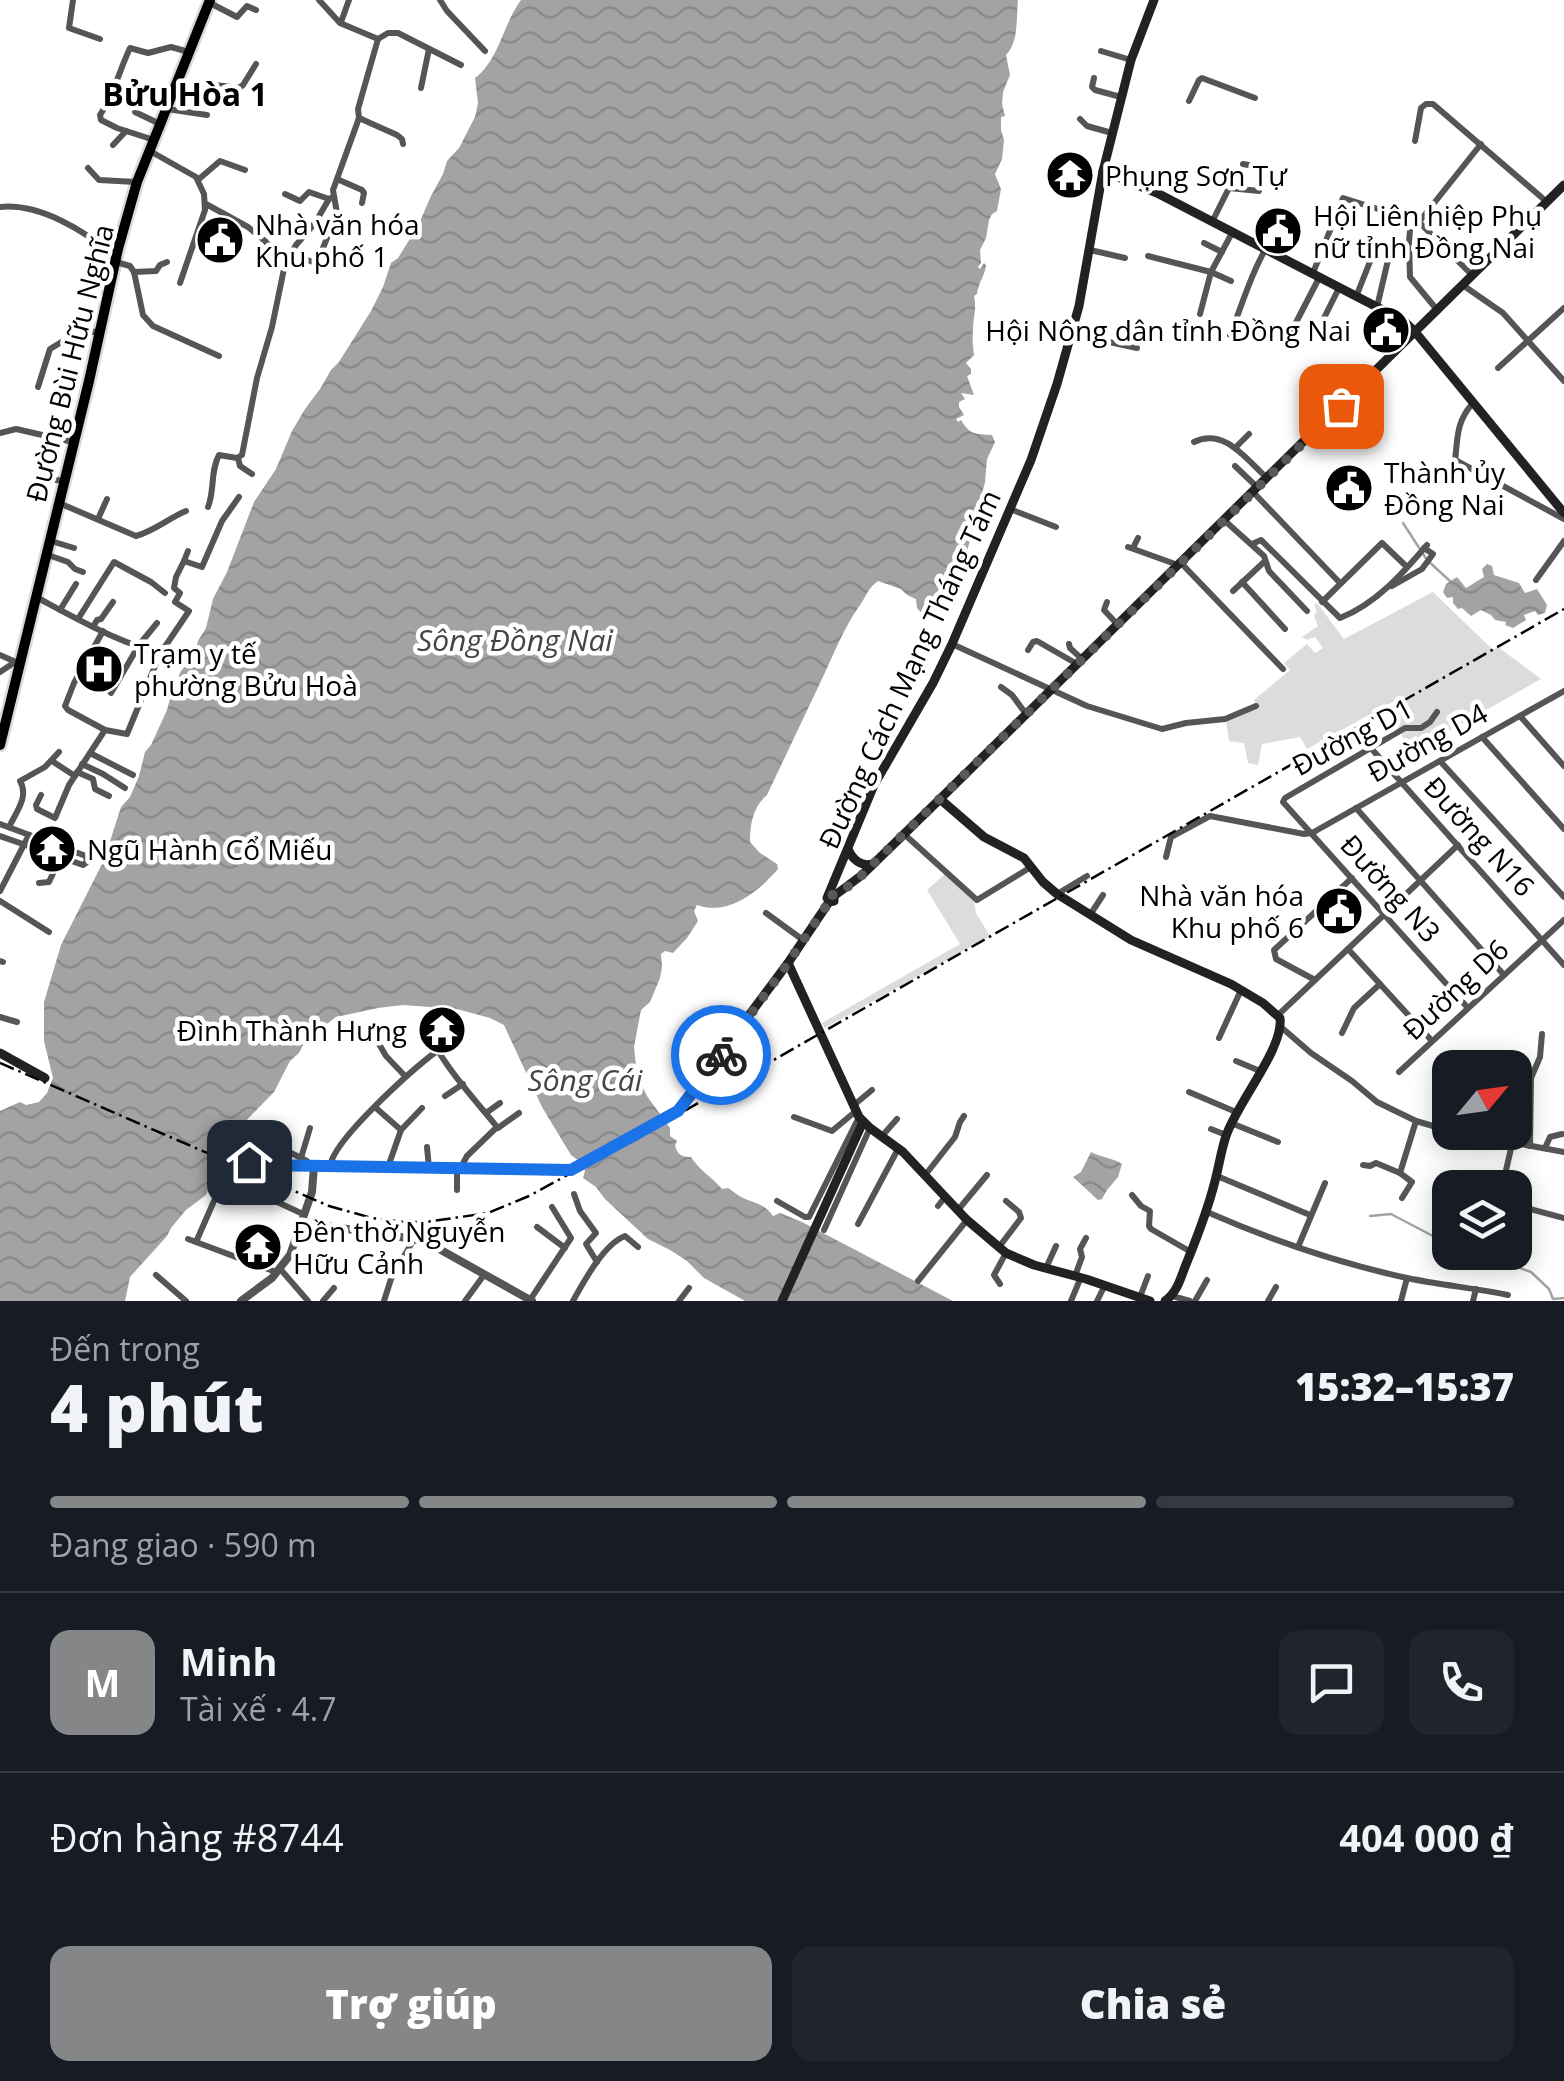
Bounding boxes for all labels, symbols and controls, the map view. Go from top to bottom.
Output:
district label: Bửu Hòa 1 [102,72,268,115]
temple icon: Phụng Sơn Tự [1044,149,1096,201]
place label: Phụng Sơn Tự [1105,156,1288,194]
place label: Hội Liên hiệp Phụ nữ tỉnh Đồng Nai [1313,196,1542,266]
place label: Nhà văn hóa Khu phố 1 [255,205,420,275]
public building icon: Hội Liên hiệp Phụ nữ tỉnh Đồng Nai [1252,205,1304,257]
public building icon: Nhà văn hóa Khu phố 1 [194,214,246,266]
street label: Đường Bùi Hữu Nghĩa [16,220,122,506]
public building icon: Hội Nông dân tỉnh Đồng Nai [1360,304,1412,356]
place label: Hội Nông dân tỉnh Đồng Nai [985,311,1351,349]
pin [1299,364,1384,449]
icon: bag [1314,379,1369,434]
place label: Thành ủy Đồng Nai [1384,453,1506,523]
public building icon: Thành ủy Đồng Nai [1323,462,1375,514]
street label: Đường Cách Mạng Tháng Tám [809,483,1009,855]
water label: Sông Đồng Nai [417,619,613,660]
place label: Trạm y tế phường Bửu Hoà [134,634,358,704]
hospital icon: Trạm y tế phường Bửu Hoà [73,643,125,695]
street label: Đường D1 [1285,688,1419,784]
street label: Đường D4 [1360,693,1494,791]
street label: Đường N16 [1416,768,1544,904]
temple icon: Ngũ Hành Cổ Miếu [26,823,78,875]
street label: Đường N3 [1332,826,1450,950]
place label: Ngũ Hành Cổ Miếu [87,830,332,868]
place label: Nhà văn hóa Khu phố 6 [1139,876,1304,946]
public building icon: Nhà văn hóa Khu phố 6 [1313,885,1365,937]
street label: Đường D6 [1394,930,1516,1048]
temple icon: Đình Thành Hưng [416,1004,468,1056]
courier [671,1005,771,1105]
place label: Đình Thành Hưng [177,1011,407,1049]
icon: bike [694,1028,749,1083]
north arrow [1432,1050,1532,1150]
map controls [1432,1050,1532,1270]
water label: Sông Cái [528,1059,643,1100]
pin [207,1120,292,1205]
icon: home [222,1135,277,1190]
button: layers [1432,1170,1532,1270]
place label: Đền thờ Nguyễn Hữu Cảnh [293,1212,505,1282]
temple icon: Đền thờ Nguyễn Hữu Cảnh [232,1221,284,1273]
text: Đến trong [50,1327,200,1370]
text: 15:32–15:37 [1295,1360,1514,1412]
text: 4 phút [50,1363,264,1451]
text: Đang giao · 590 m [50,1523,317,1566]
button: chat [1279,1630,1384,1735]
button: phone [1409,1630,1514,1735]
text: Minh [180,1635,277,1687]
text: M [85,1656,120,1708]
text: Tài xế · 4.7 [180,1687,337,1730]
text: Đơn hàng #8744 [50,1811,344,1863]
text: 404 000 ₫ [1339,1811,1514,1863]
button: Trợ giúp [50,1946,772,2061]
button: Chia sẻ [792,1946,1514,2061]

